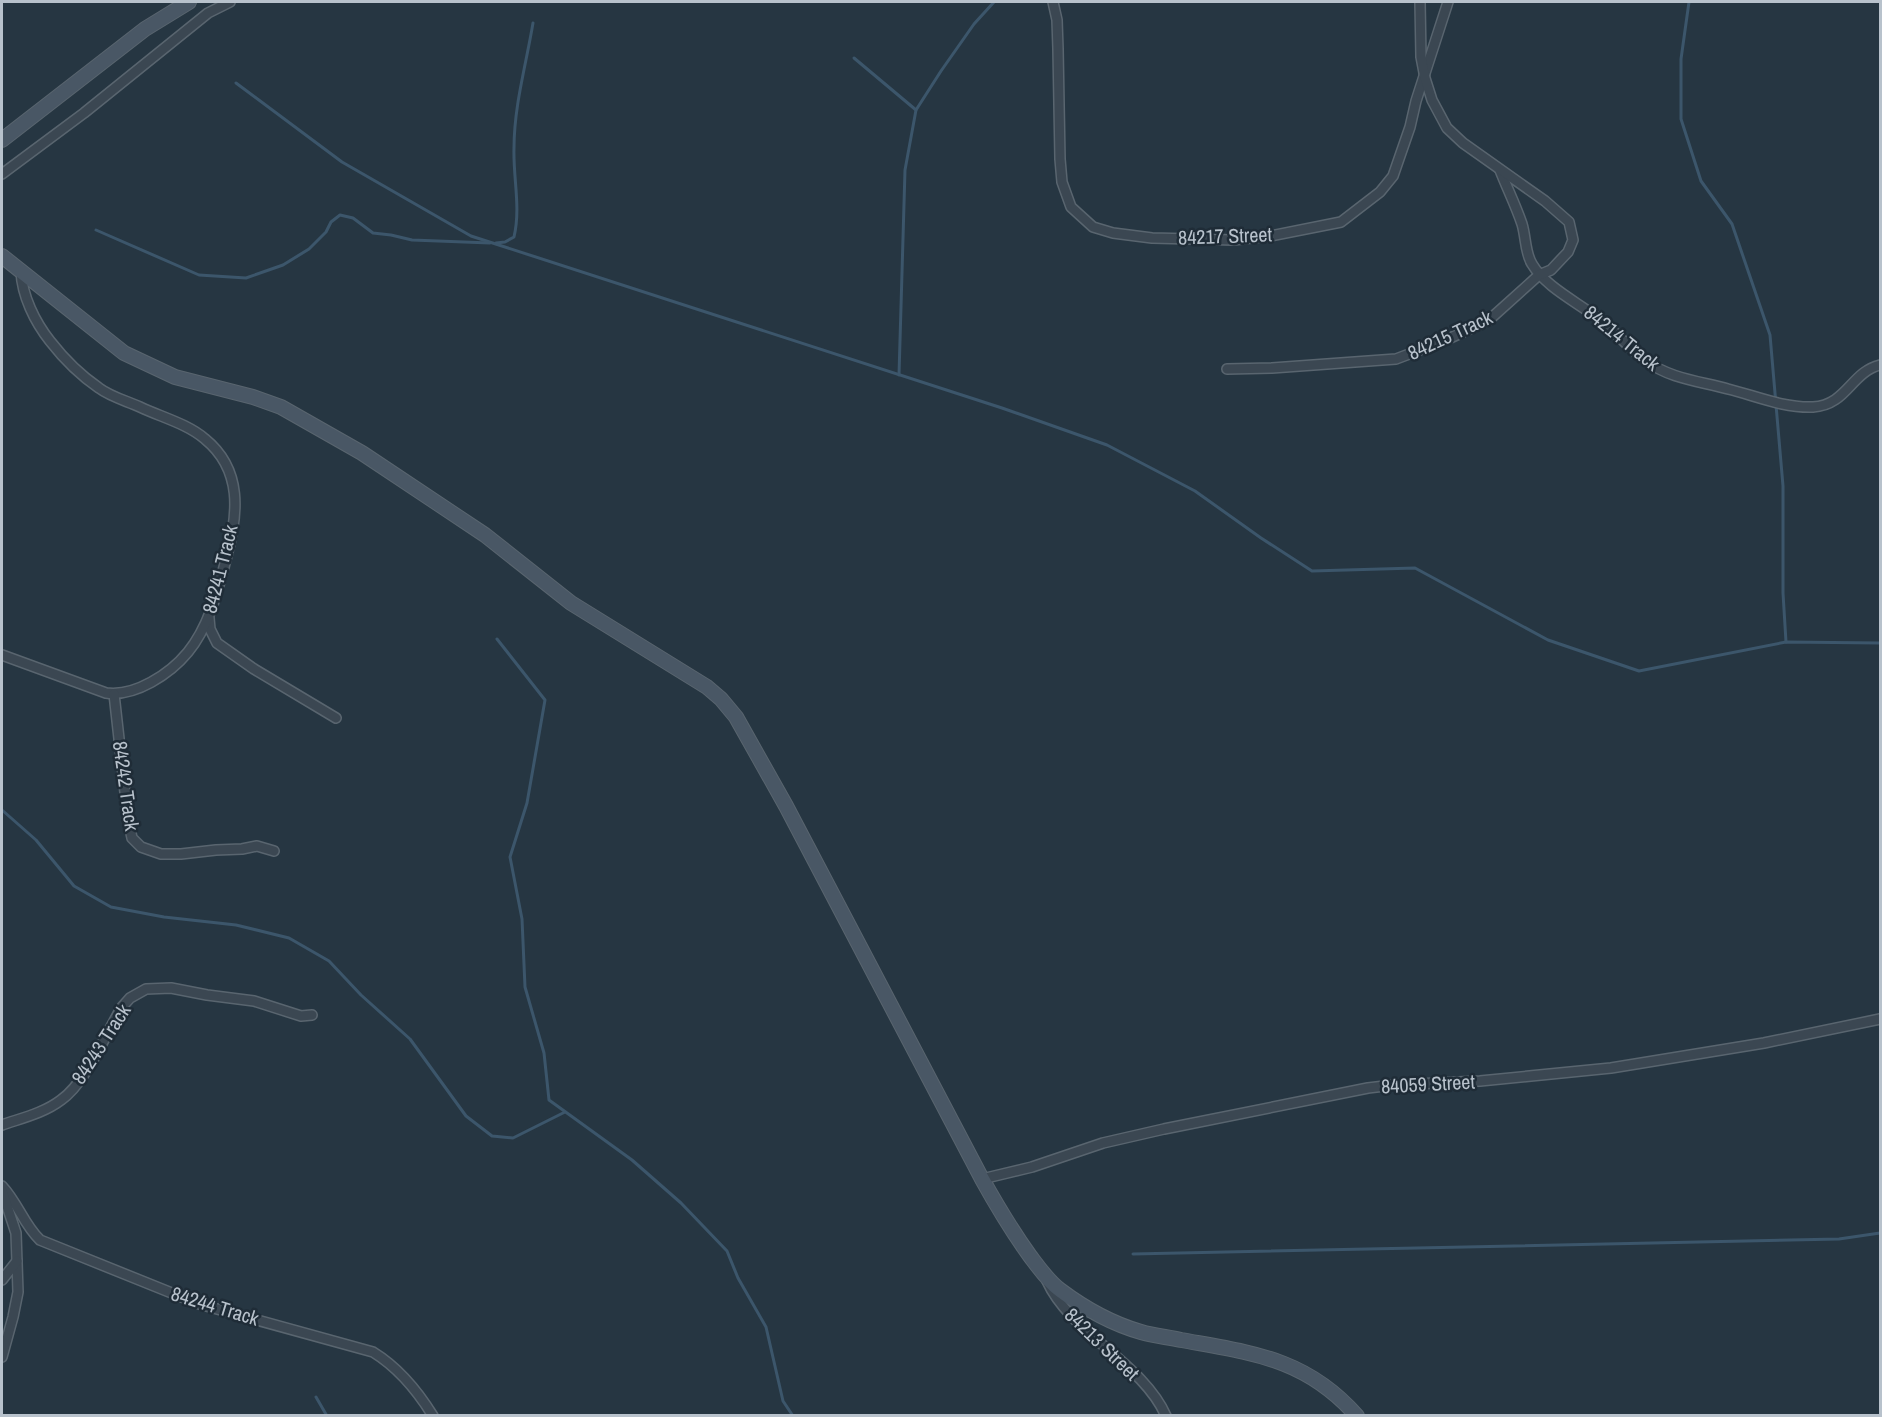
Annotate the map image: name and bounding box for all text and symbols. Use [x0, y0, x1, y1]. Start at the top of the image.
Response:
street label: 84217 Street [1178, 220, 1273, 251]
street label: 84214 Track [1579, 299, 1667, 377]
street label: 84215 Track [1403, 303, 1497, 366]
street label: 84241 Track [195, 521, 244, 616]
street label: 84242 Track [107, 739, 146, 833]
street label: 84243 Track [65, 998, 137, 1089]
street label: 84059 Street [1380, 1068, 1476, 1099]
street label: 84244 Track [168, 1279, 263, 1332]
street label: 84213 Street [1059, 1301, 1146, 1386]

